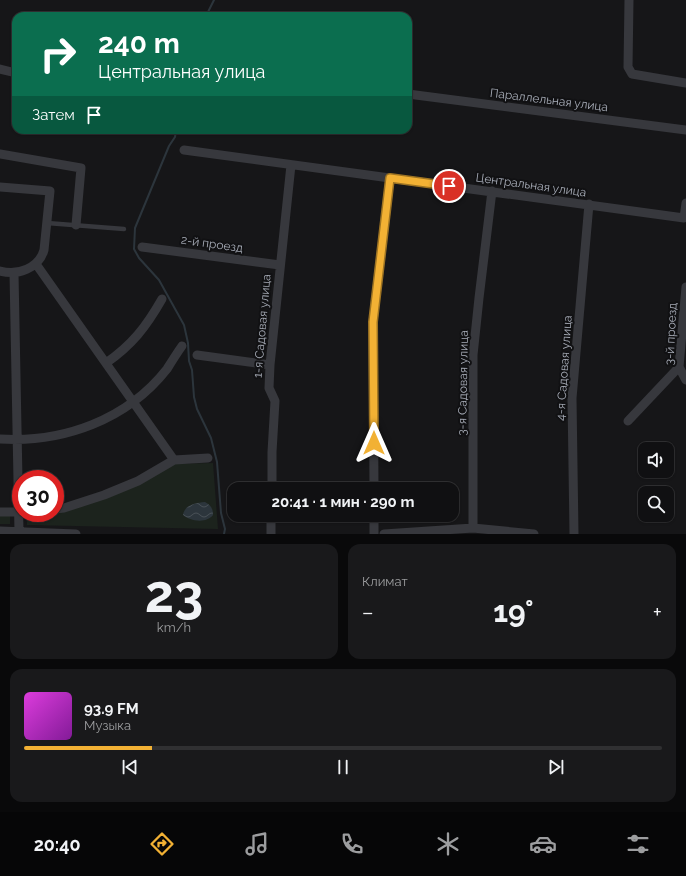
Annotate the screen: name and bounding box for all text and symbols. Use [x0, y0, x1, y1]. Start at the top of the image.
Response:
text: 240 m [98, 27, 180, 60]
icon: right [32, 28, 84, 80]
text: Центральная улица [98, 61, 265, 82]
street label: Параллельная улица [489, 86, 609, 114]
icon: arrive [83, 104, 105, 126]
text: Затем [32, 106, 75, 124]
pin [432, 169, 466, 203]
street label: Центральная улица [475, 170, 587, 200]
icon: arrive [438, 175, 460, 197]
street label: 2-й проезд [180, 233, 244, 255]
street label: 1-я Садовая улица [250, 274, 274, 378]
street label: 3-й проезд [662, 302, 680, 366]
street label: 4-я Садовая улица [553, 315, 575, 421]
street label: 3-я Садовая улица [455, 330, 471, 436]
position arrow [353, 422, 395, 464]
map controls [638, 442, 674, 522]
button: sound [638, 442, 674, 478]
speed limit sign: 30 [12, 470, 64, 522]
button: search [638, 486, 674, 522]
text: 20:41 · 1 мин · 290 m [272, 493, 414, 511]
text: 23 [145, 563, 203, 624]
text: Климат [362, 574, 408, 589]
text: 19° [493, 594, 533, 629]
text: − [362, 599, 374, 625]
text: + [653, 599, 662, 625]
text: km/h [157, 620, 191, 635]
text: 93.9 FM [84, 700, 139, 718]
text: Музыка [84, 718, 131, 733]
icon: previous [119, 756, 141, 778]
icon: pause [332, 756, 354, 778]
icon: next [545, 756, 567, 778]
icon: directions [148, 830, 176, 858]
icon: music [243, 830, 271, 858]
icon: phone [338, 830, 366, 858]
icon: climate [434, 830, 462, 858]
icon: car [529, 830, 557, 858]
icon: filters [624, 830, 652, 858]
text: 20:40 [34, 834, 81, 855]

